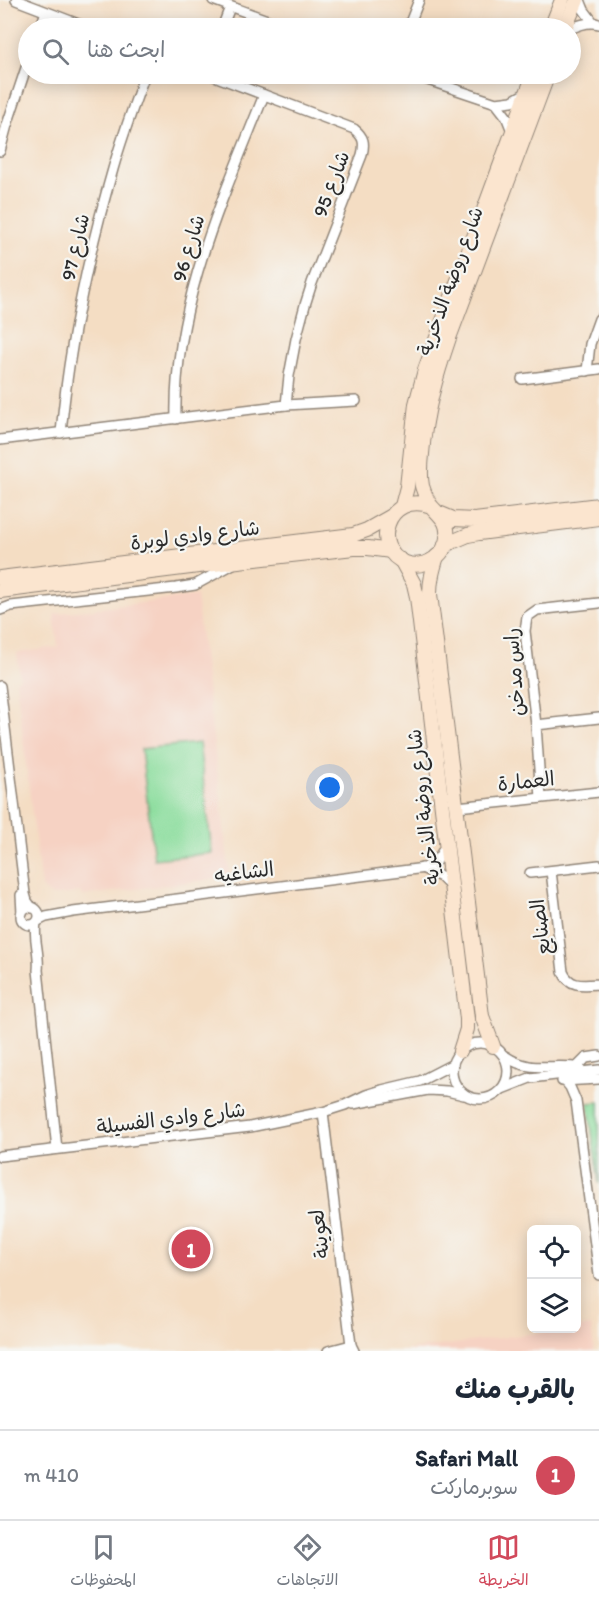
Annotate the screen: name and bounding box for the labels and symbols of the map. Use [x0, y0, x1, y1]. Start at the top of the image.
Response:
street label: شارع 95 [307, 148, 356, 221]
street label: شارع روضة الذخرية [412, 203, 490, 359]
street label: شارع 97 [56, 211, 96, 283]
street label: شارع 96 [166, 212, 211, 285]
street label: شارع وادي لوبرة [129, 515, 261, 558]
street label: راس مدخن [499, 627, 529, 717]
street label: شارع روضة الذخرية [402, 727, 446, 886]
street label: العمارة [496, 766, 556, 796]
your location [315, 773, 344, 802]
street label: الشاغيه [213, 856, 275, 888]
street label: الصنايع [525, 897, 558, 957]
street label: شارع وادي الفسيلة [95, 1097, 247, 1142]
street label: لعوينة [304, 1208, 335, 1260]
pin: 1 [172, 1226, 210, 1272]

